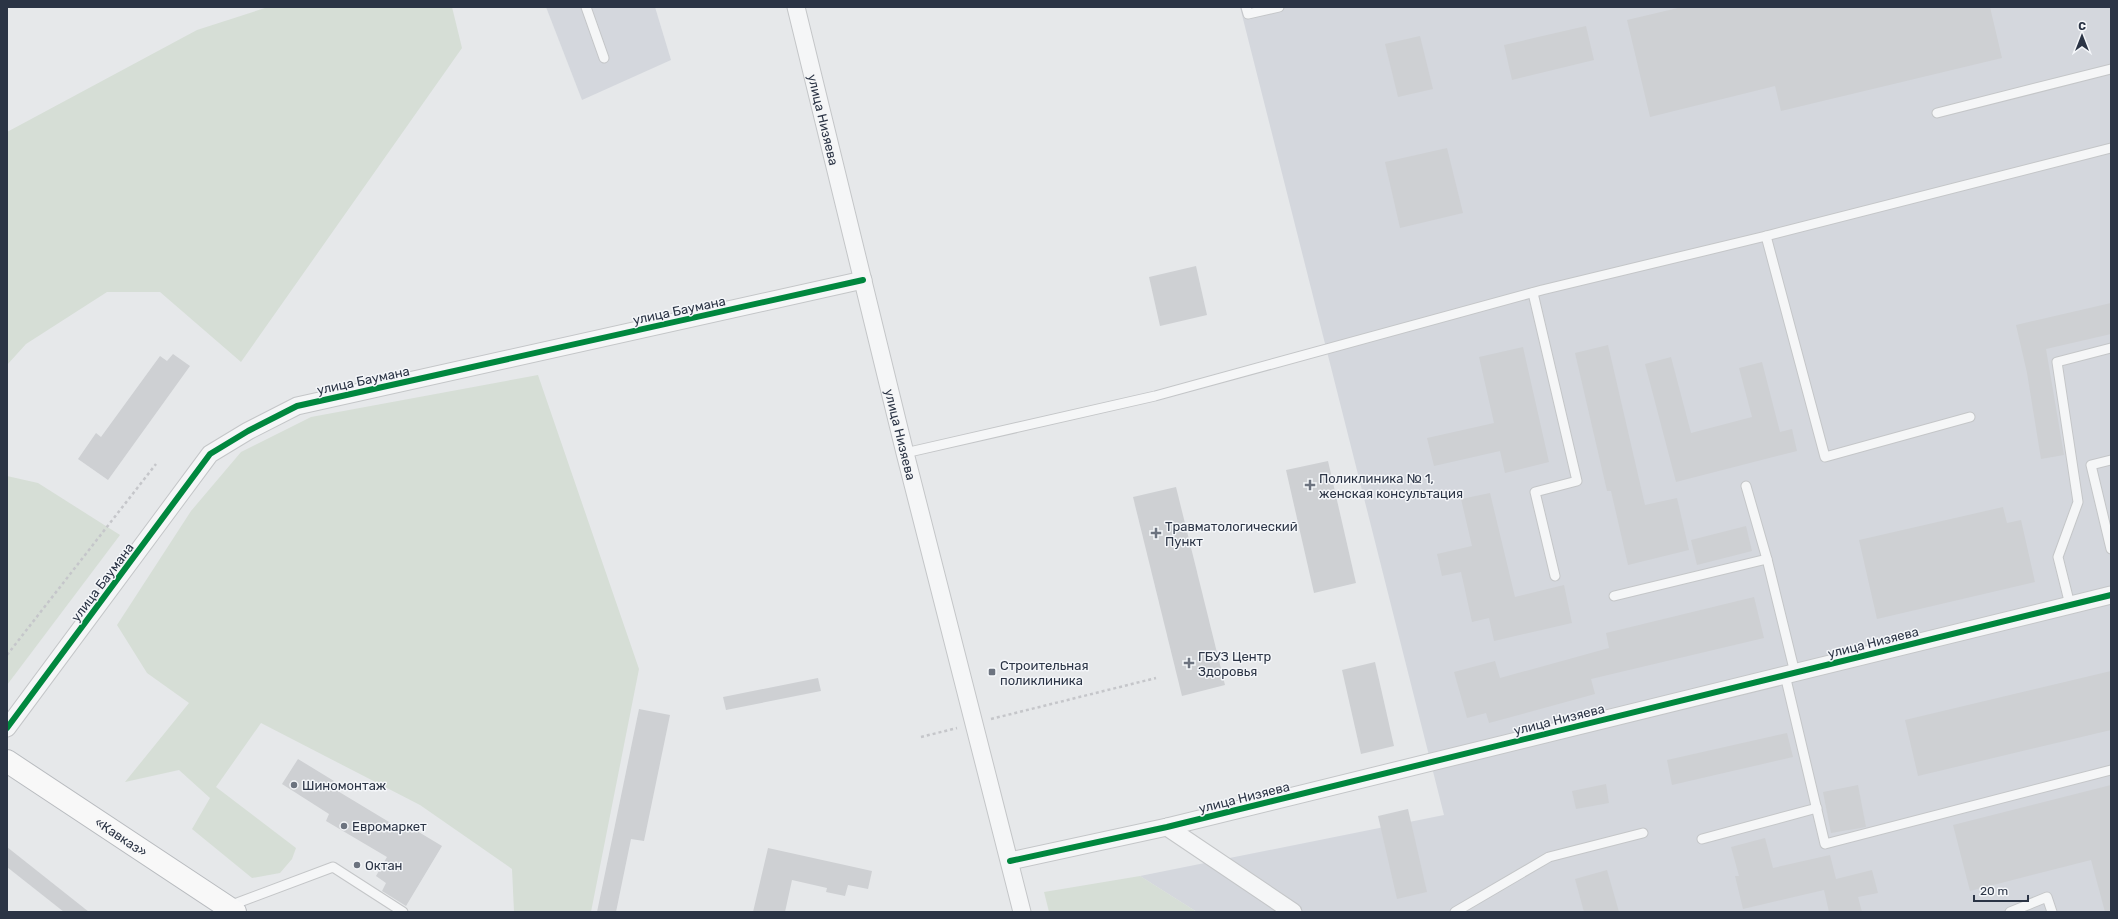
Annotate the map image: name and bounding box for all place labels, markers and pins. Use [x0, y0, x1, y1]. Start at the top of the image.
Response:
place label: Поликлиника № 1, женская консультация [1319, 471, 1463, 501]
marker: Поликлиника № 1, женская консультация [1304, 479, 1316, 491]
place label: Травматологический Пункт [1165, 519, 1298, 549]
marker: Травматологический Пункт [1150, 527, 1162, 539]
place label: ГБУЗ Центр Здоровья [1198, 649, 1271, 679]
marker: ГБУЗ Центр Здоровья [1183, 657, 1195, 669]
place label: Строительная поликлиника [1000, 658, 1089, 688]
marker: Строительная поликлиника [987, 667, 997, 677]
place label: Шиномонтаж [302, 778, 387, 793]
marker: Шиномонтаж [289, 780, 299, 790]
place label: Евромаркет [352, 819, 427, 834]
marker: Евромаркет [339, 821, 349, 831]
place label: Октан [365, 858, 403, 873]
marker: Октан [352, 860, 362, 870]

